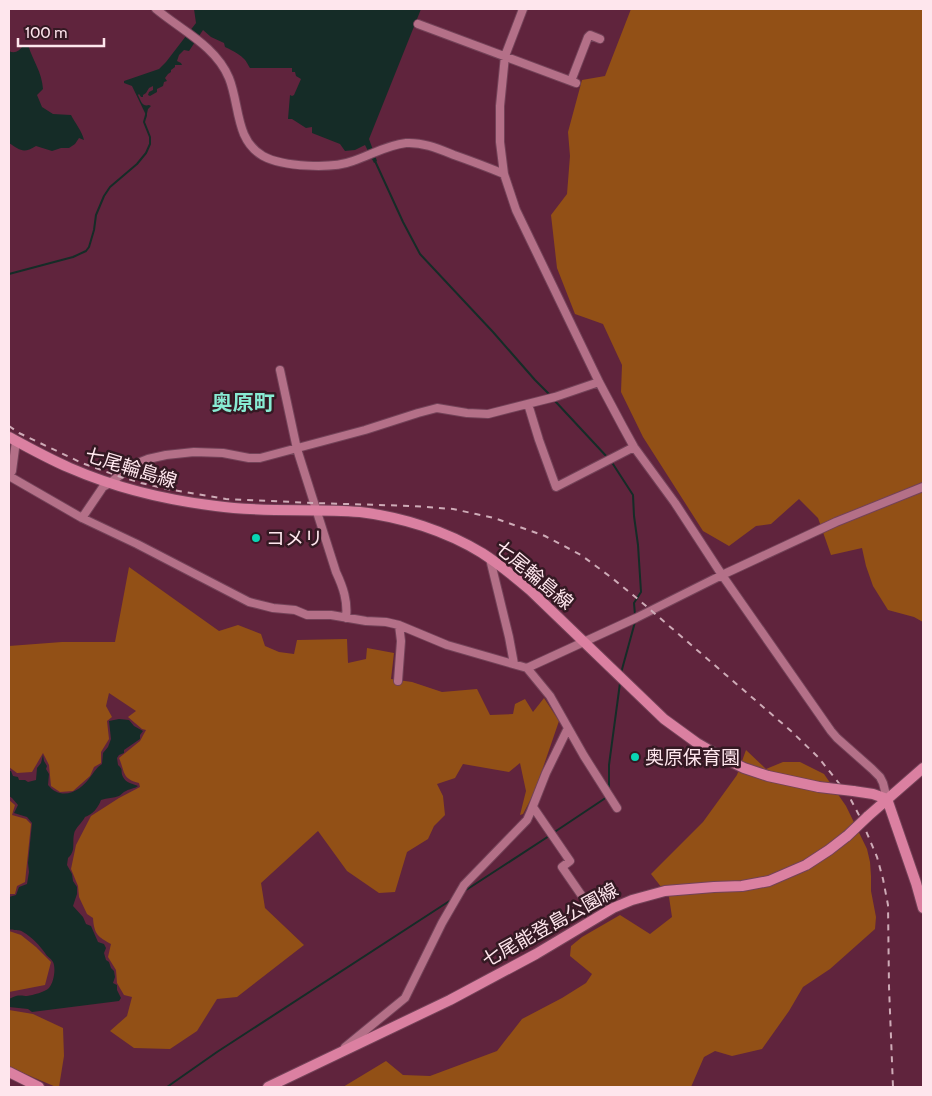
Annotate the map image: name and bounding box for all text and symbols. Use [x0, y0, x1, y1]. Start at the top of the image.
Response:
scale bar [18, 15, 104, 47]
text: 100 m [25, 24, 67, 42]
district label: 奥原町 [212, 390, 275, 415]
street label: 七尾輪島線 [82, 443, 180, 493]
place label: コメリ [266, 527, 323, 550]
marker: コメリ [250, 532, 262, 544]
street label: 七尾輪島線 [490, 536, 578, 614]
place label: 奥原保育園 [645, 746, 740, 769]
marker: 奥原保育園 [629, 751, 641, 763]
street label: 七尾能登島公園線 [478, 878, 622, 972]

